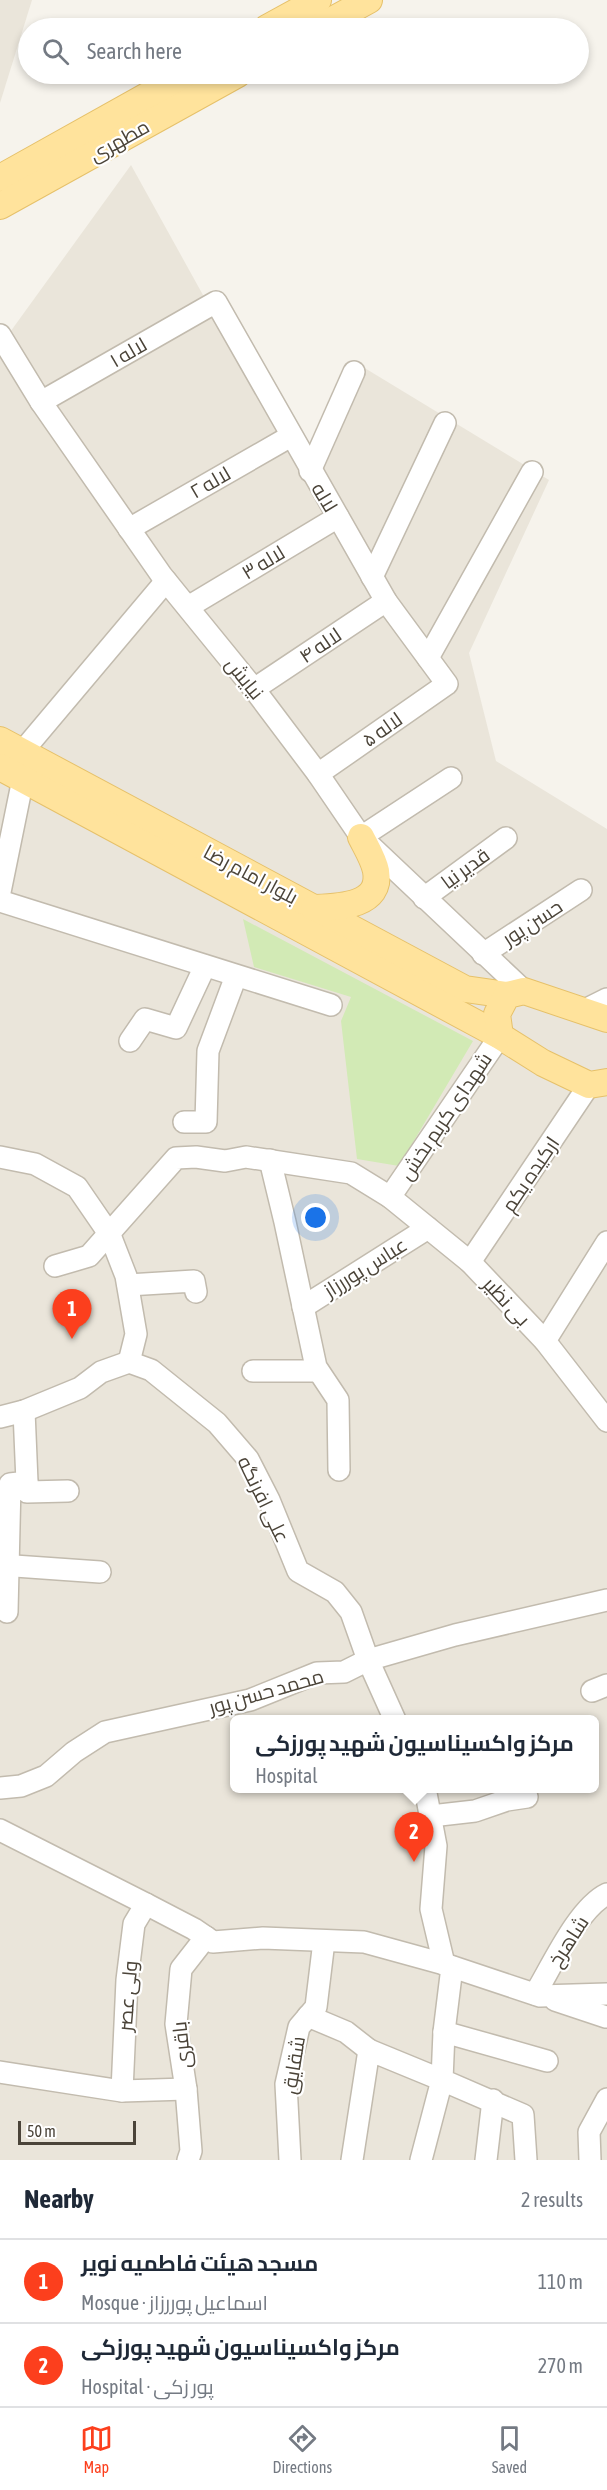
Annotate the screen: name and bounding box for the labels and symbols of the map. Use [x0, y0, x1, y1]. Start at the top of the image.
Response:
street label: مطهری [85, 114, 154, 168]
street label: لاله ۱ [105, 332, 151, 372]
street label: لاله ۲ [186, 461, 234, 503]
street label: لاله [307, 478, 343, 516]
street label: لاله ۳ [237, 540, 289, 584]
street label: لاله ۴ [295, 623, 345, 667]
street label: نیایش [220, 652, 269, 705]
street label: لاله ۵ [358, 707, 406, 751]
street label: بلوار امام رضا [199, 840, 302, 911]
street label: قدیر نیا [436, 843, 494, 894]
street label: حسن پور [497, 894, 567, 952]
street label: شهدای کریم بخش [394, 1048, 499, 1186]
street label: ارکیده یکم [496, 1132, 566, 1218]
your location [301, 1203, 330, 1232]
street label: عباس پوررزاز [318, 1232, 412, 1304]
street label: بی نظیر [477, 1271, 535, 1331]
pin: 1 [52, 1290, 92, 1339]
street label: علی افرنگه [231, 1452, 295, 1547]
street label: محمد حسن پور [205, 1664, 327, 1721]
pin: 2 [394, 1812, 434, 1862]
street label: شاهرخ [543, 1911, 595, 1972]
street label: ولی عصر [112, 1960, 144, 2034]
street label: باقری [167, 2020, 197, 2070]
street label: شقایق [277, 2034, 311, 2096]
scale bar [18, 2118, 136, 2146]

